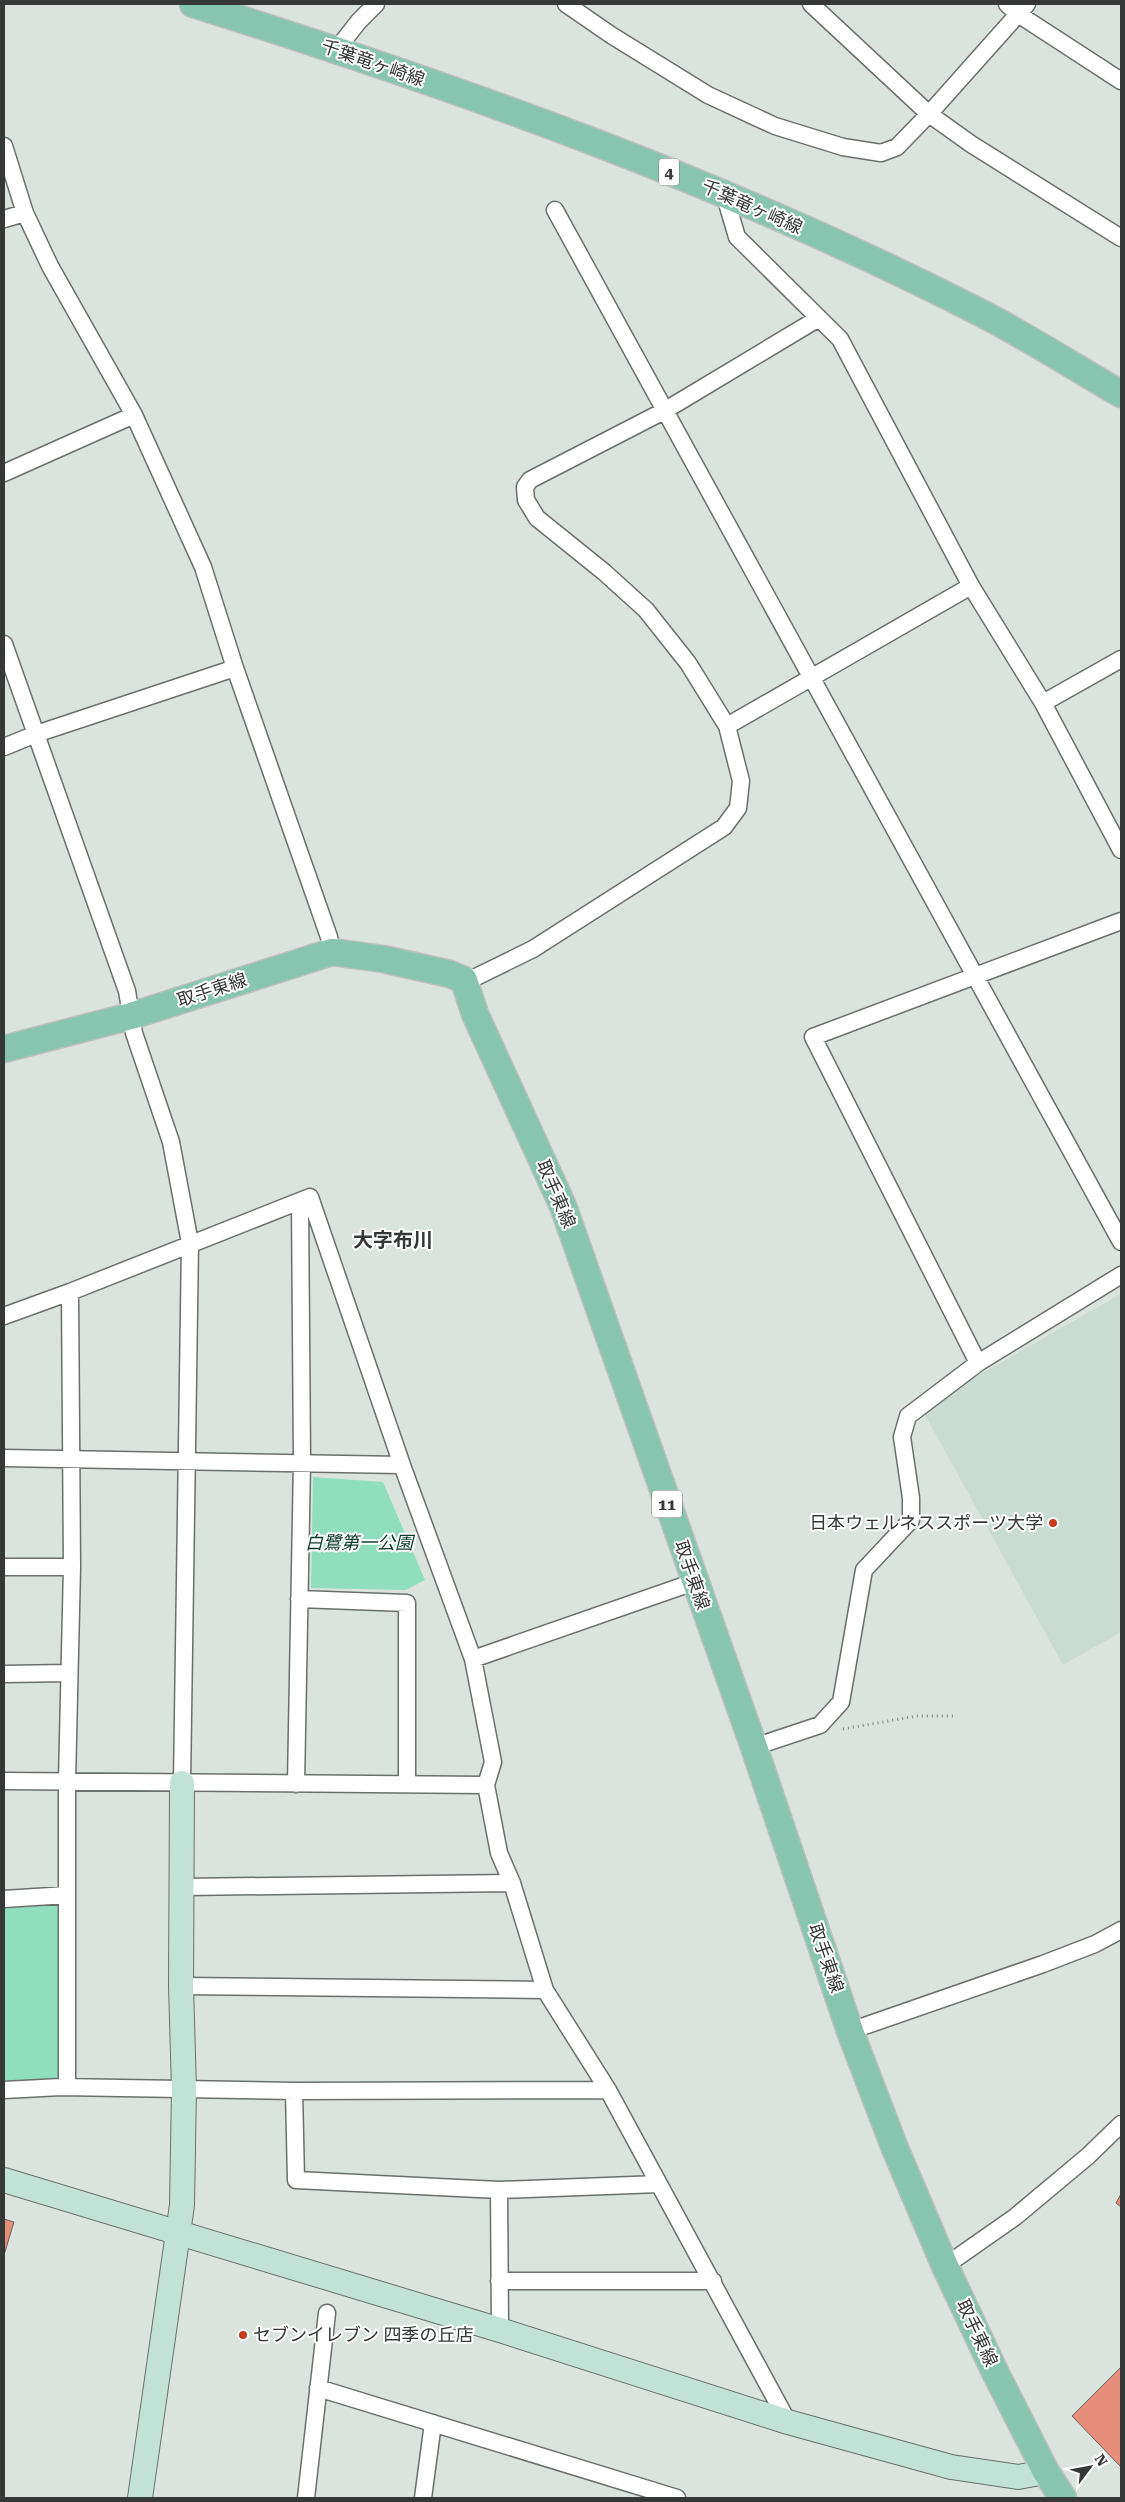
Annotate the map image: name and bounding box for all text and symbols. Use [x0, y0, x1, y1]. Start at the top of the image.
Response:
street label: 千葉竜ヶ崎線 [319, 35, 428, 90]
road number: 4 [659, 158, 679, 186]
street label: 千葉竜ヶ崎線 [699, 175, 806, 238]
street label: 取手東線 [174, 968, 249, 1011]
street label: 取手東線 [533, 1157, 580, 1231]
district label: 大字布川 [353, 1228, 433, 1252]
road number: 11 [652, 1490, 682, 1518]
place label: 日本ウェルネススポーツ大学 [809, 1512, 1043, 1533]
marker: 日本ウェルネススポーツ大学 [1047, 1517, 1059, 1529]
park label: 白鷺第一公園 [305, 1532, 416, 1553]
street label: 取手東線 [671, 1537, 714, 1612]
street label: 取手東線 [805, 1920, 848, 1995]
street label: 取手東線 [953, 2296, 1002, 2370]
place label: セブンイレブン 四季の丘店 [253, 2324, 474, 2345]
marker: セブンイレブン 四季の丘店 [237, 2329, 249, 2341]
north arrow [1065, 2442, 1115, 2492]
text: N [1091, 2451, 1111, 2469]

